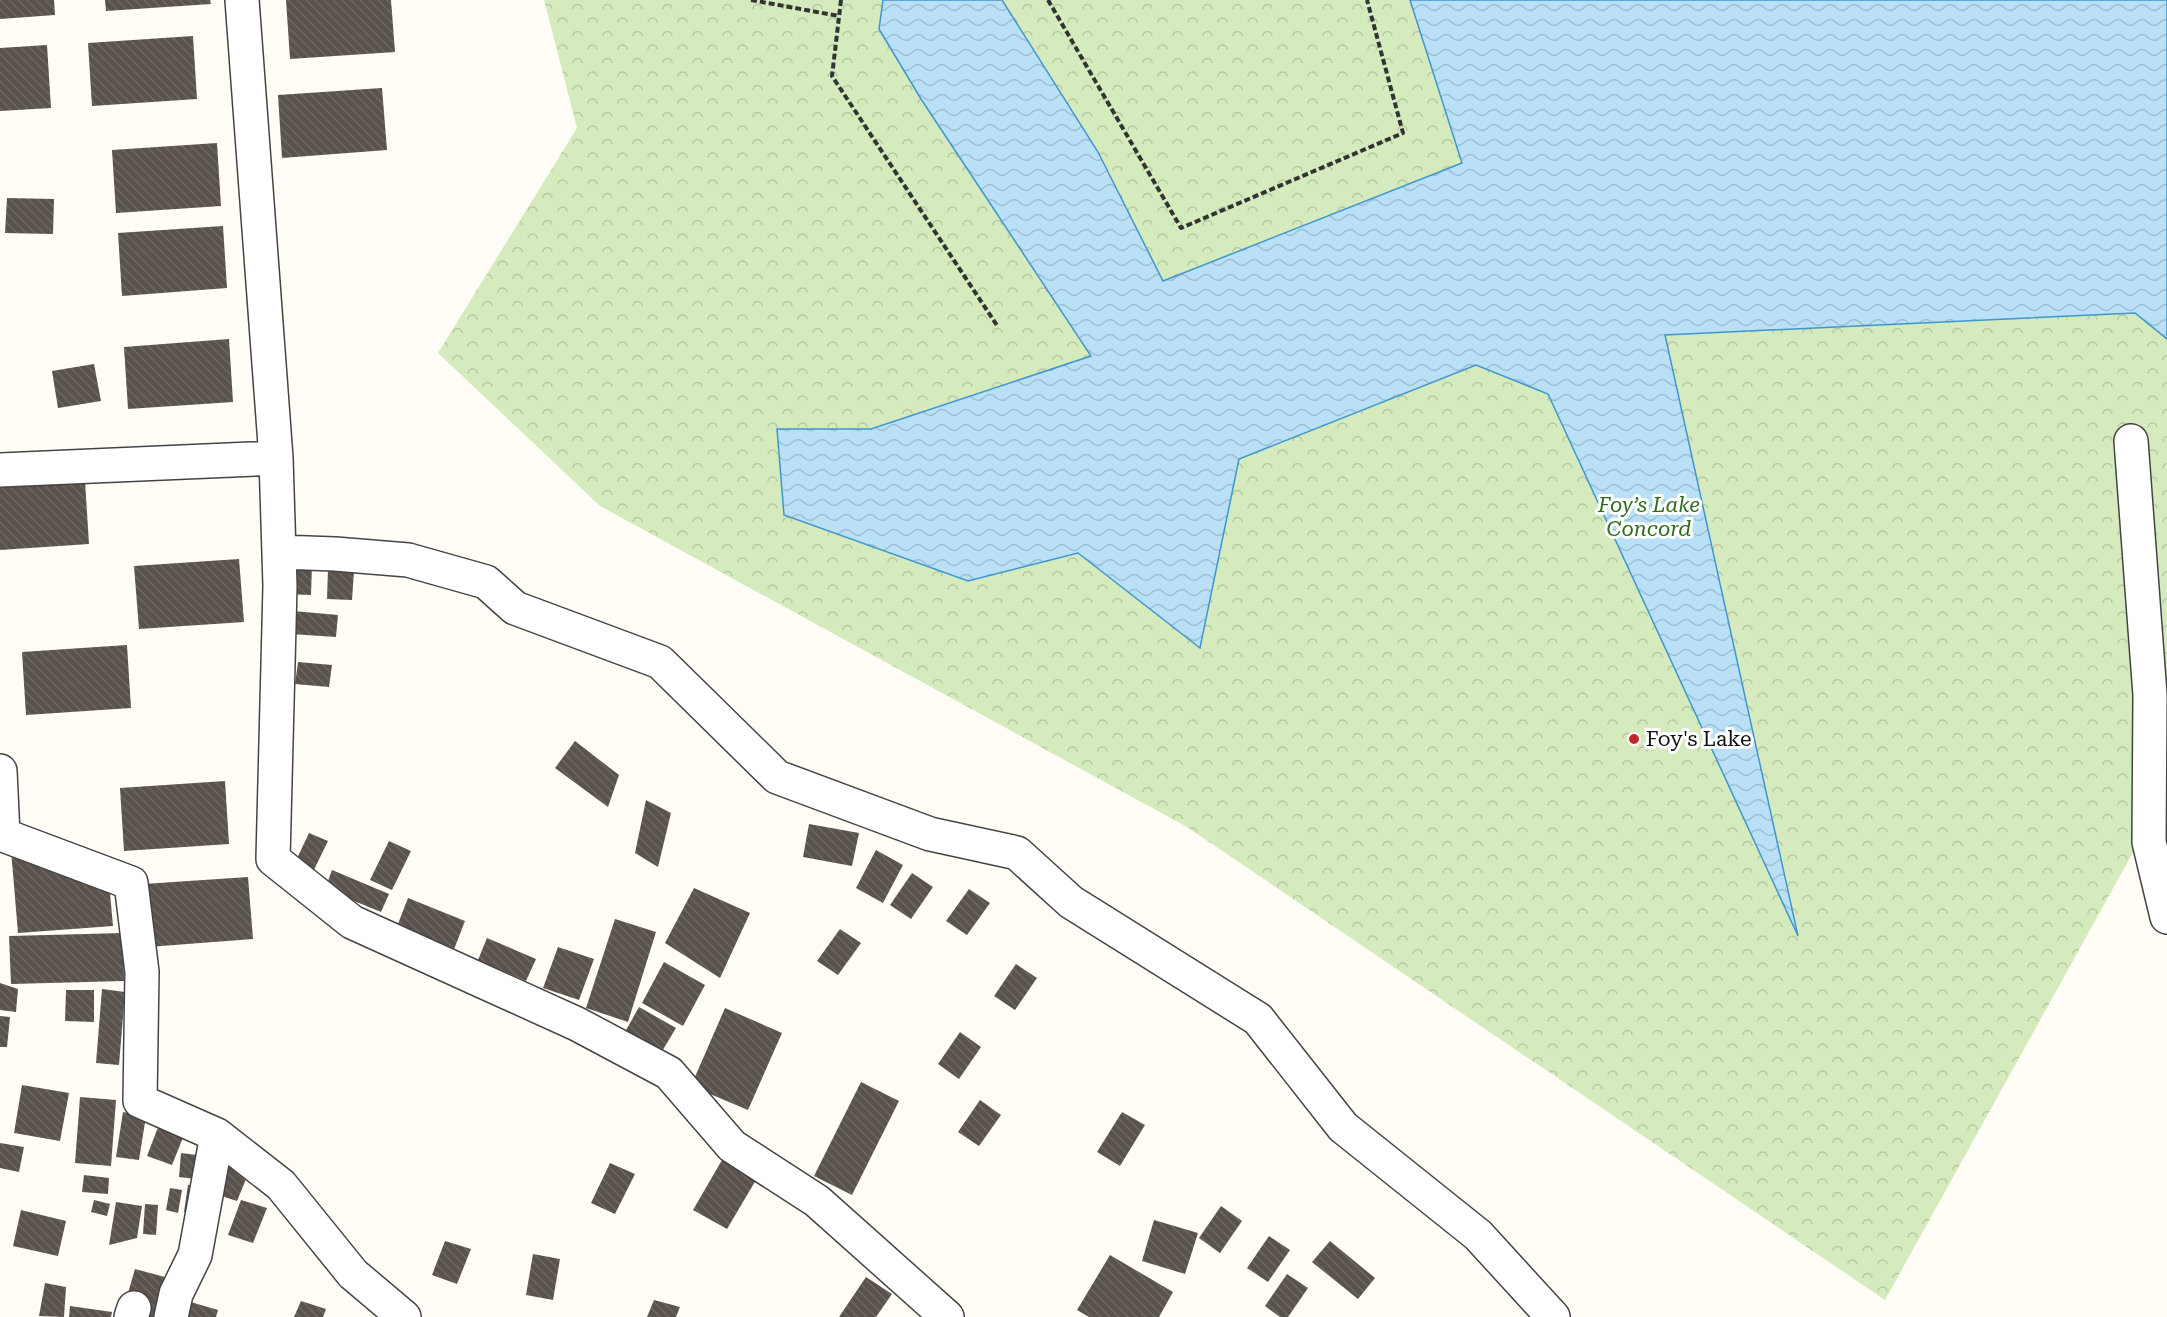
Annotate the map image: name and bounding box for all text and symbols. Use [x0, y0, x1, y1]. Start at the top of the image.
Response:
park label: Foy’s Lake Concord [1597, 493, 1700, 541]
place label: Foy's Lake [1646, 727, 1752, 751]
marker: Foy's Lake [1627, 732, 1641, 746]

